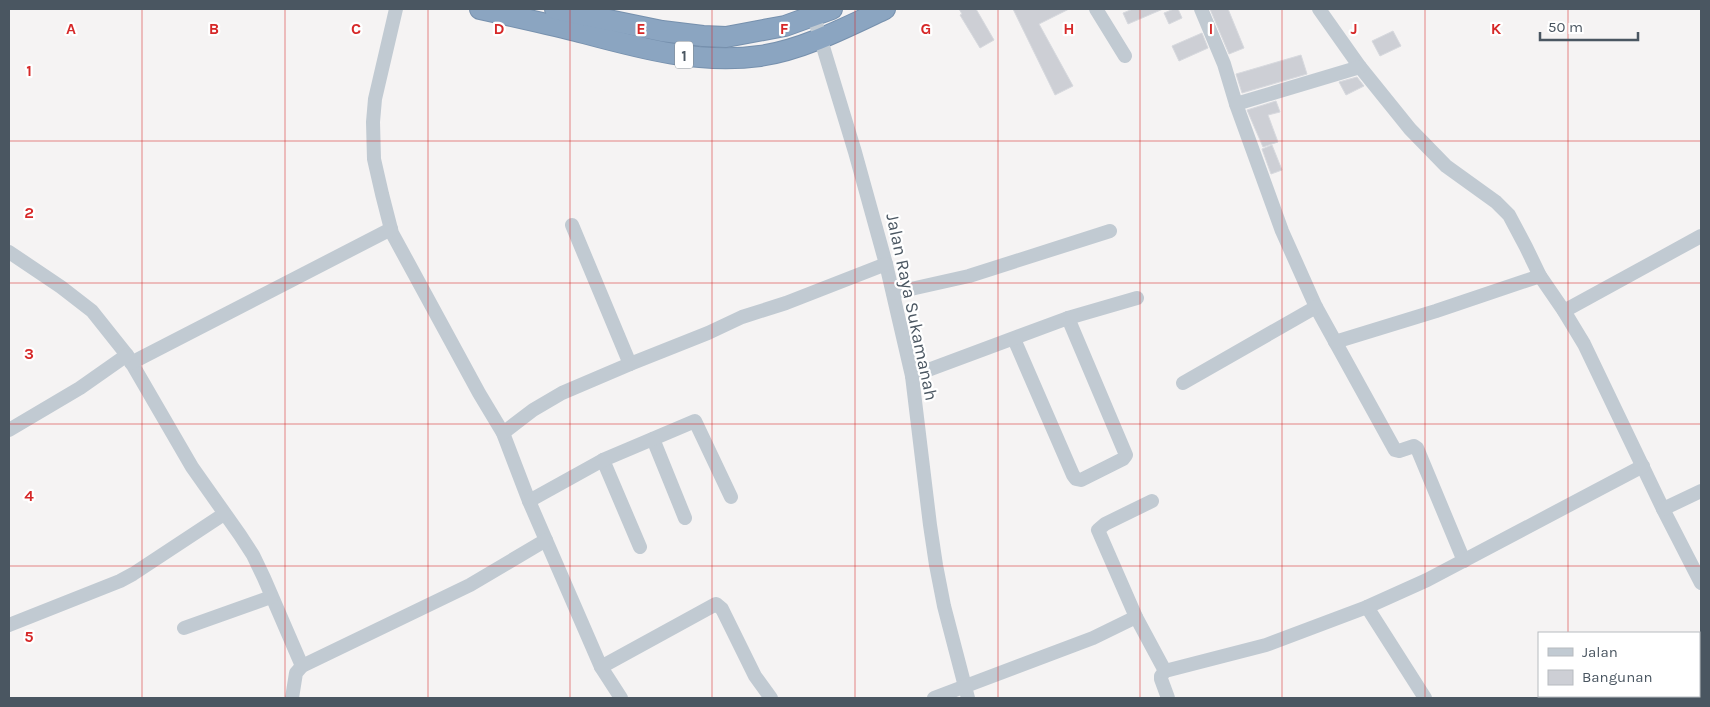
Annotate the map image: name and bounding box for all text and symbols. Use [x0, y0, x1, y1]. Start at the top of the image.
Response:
scale bar [1540, 10, 1638, 42]
text: 50 m [1548, 18, 1583, 36]
text: A [66, 19, 76, 38]
text: B [209, 19, 219, 38]
text: C [351, 19, 361, 38]
text: D [494, 19, 505, 38]
text: E [636, 19, 646, 38]
text: F [780, 19, 789, 38]
text: G [921, 19, 931, 38]
text: H [1063, 19, 1075, 38]
text: I [1209, 19, 1213, 38]
text: J [1350, 19, 1358, 38]
text: K [1491, 19, 1502, 38]
road number: 1 [675, 42, 693, 68]
text: 1 [26, 61, 32, 80]
text: 2 [24, 203, 34, 222]
street label: Jalan Raya Sukamanah [881, 211, 943, 403]
text: 3 [24, 344, 34, 363]
text: 4 [24, 486, 34, 505]
text: 5 [24, 627, 34, 646]
legend [1538, 632, 1700, 697]
text: Jalan [1582, 643, 1618, 661]
text: Bangunan [1582, 668, 1653, 686]

